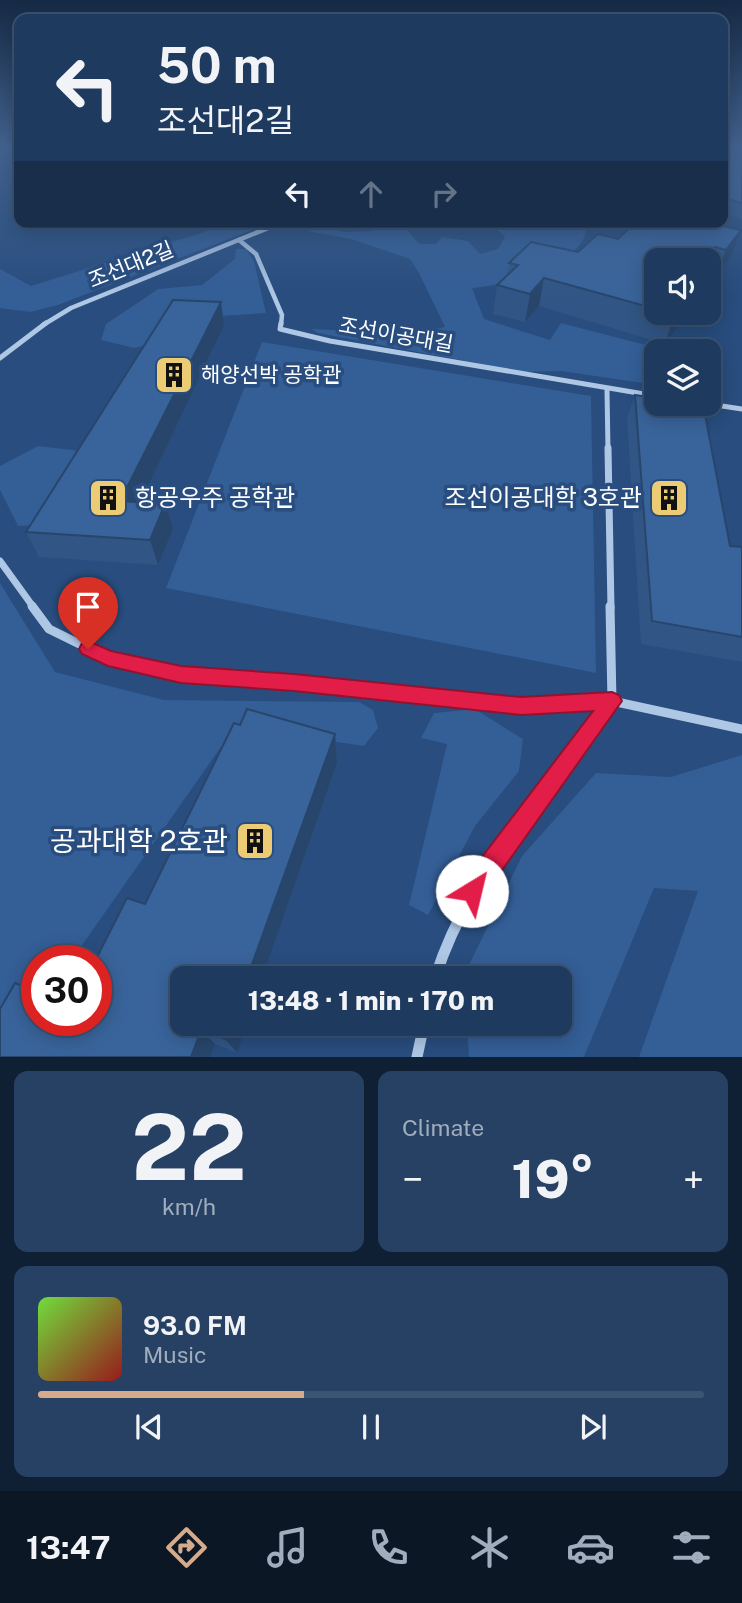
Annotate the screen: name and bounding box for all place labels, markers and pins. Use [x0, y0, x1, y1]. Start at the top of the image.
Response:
building icon: 해양선박 공학관 [153, 354, 195, 396]
place label: 해양선박 공학관 [201, 362, 341, 387]
building icon: 항공우주 공학관 [87, 477, 129, 519]
building icon: 조선이공대학 3호관 [648, 477, 690, 519]
place label: 항공우주 공학관 [135, 483, 295, 511]
place label: 조선이공대학 3호관 [444, 483, 642, 511]
pin [58, 577, 118, 649]
building icon: 공과대학 2호관 [234, 820, 276, 862]
place label: 공과대학 2호관 [50, 824, 228, 857]

